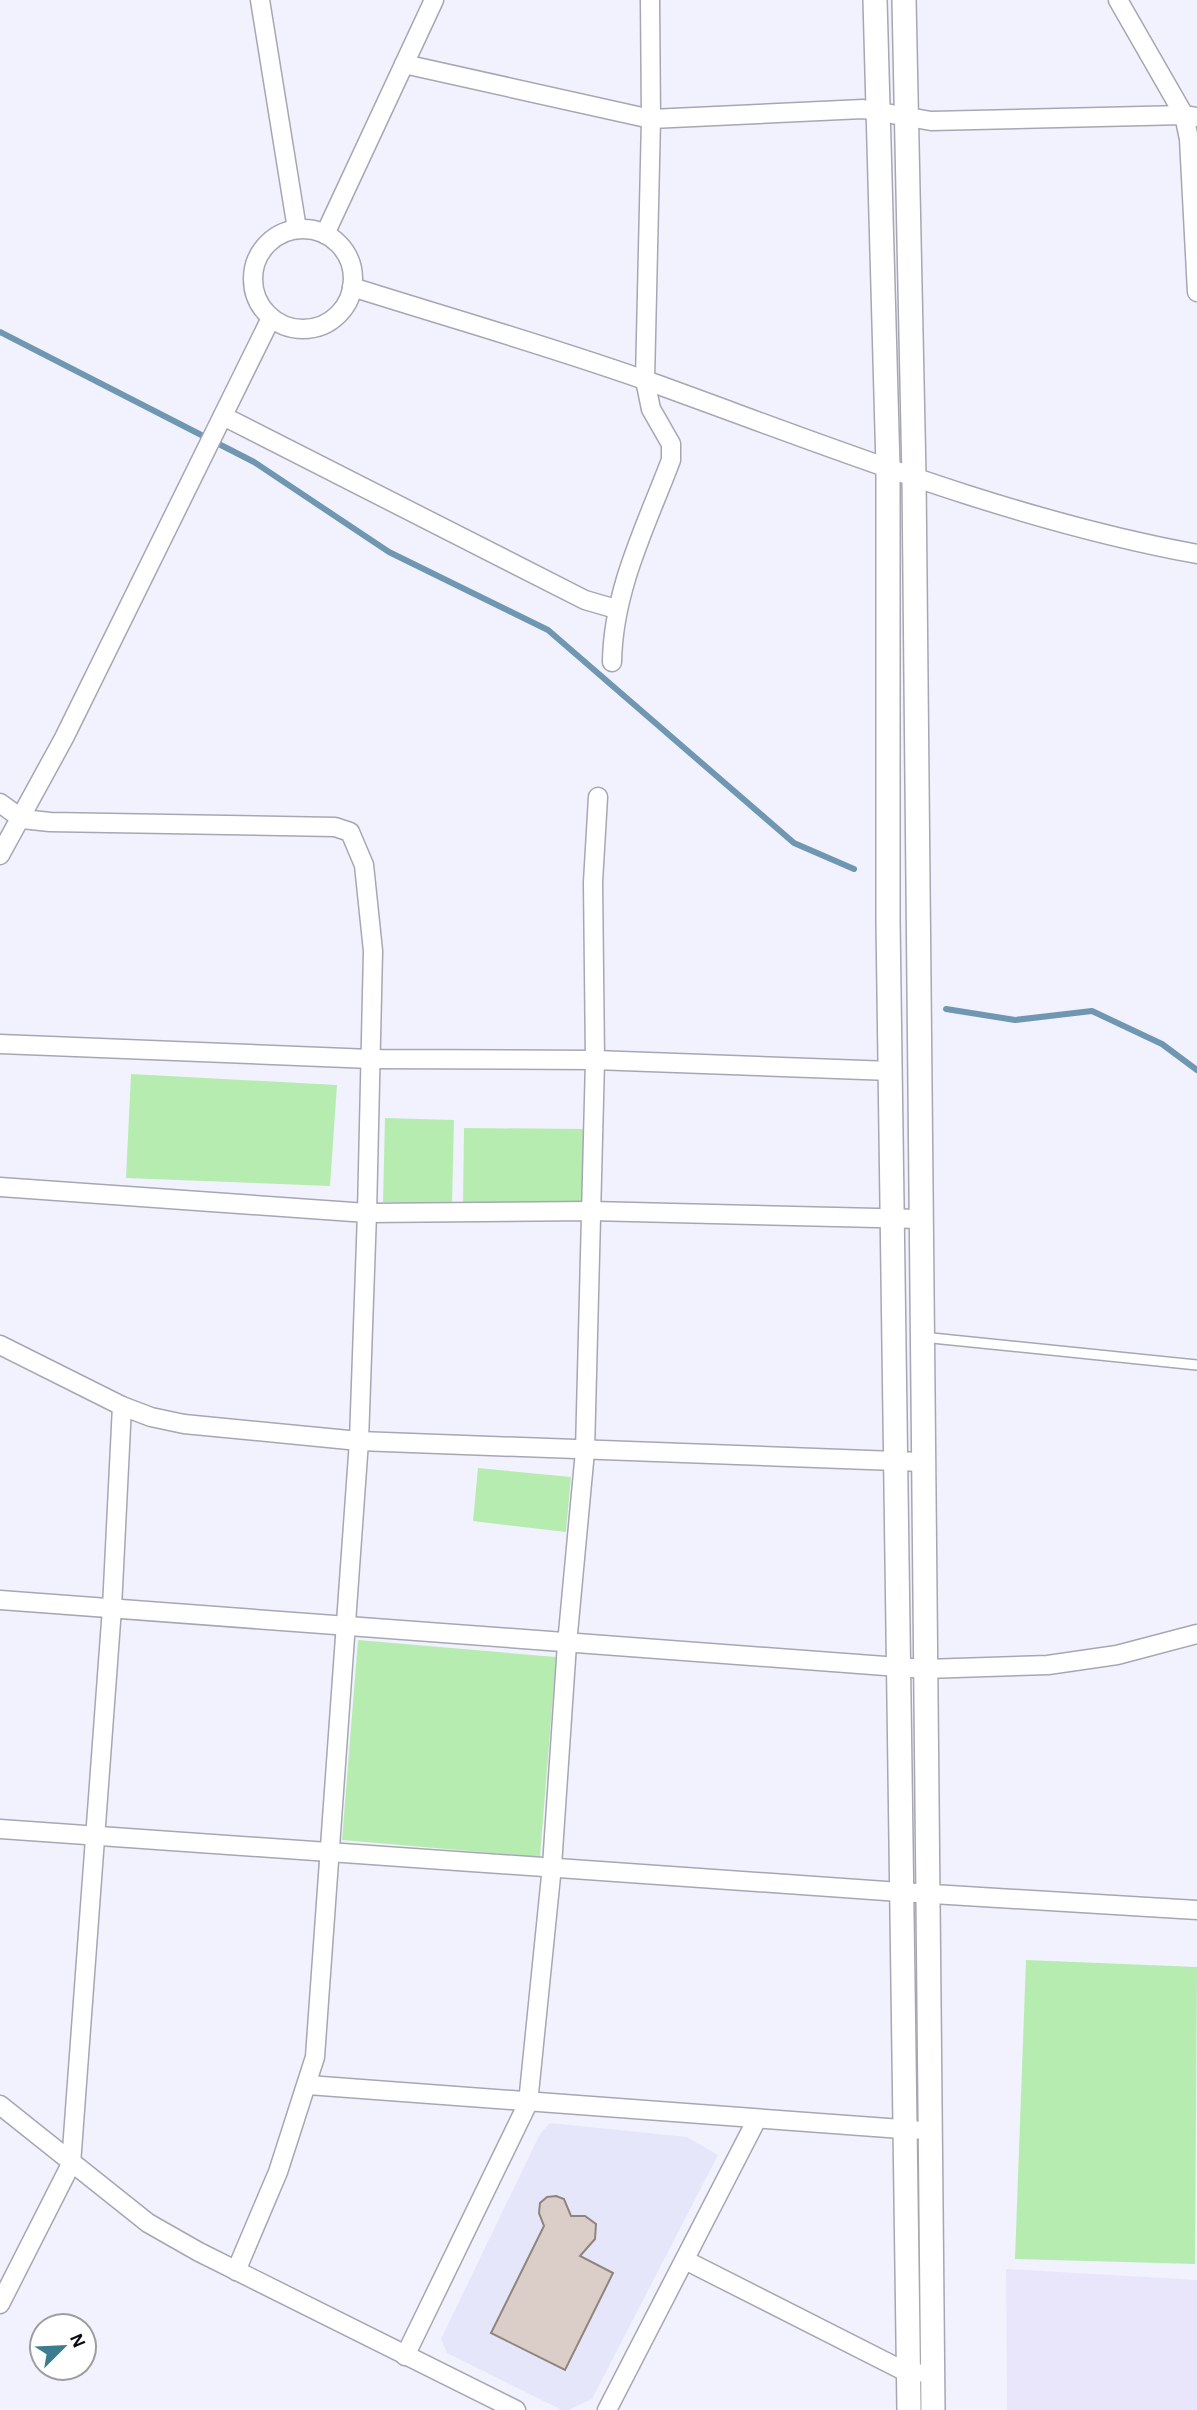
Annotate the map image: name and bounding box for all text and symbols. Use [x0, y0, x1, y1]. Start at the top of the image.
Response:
north arrow [28, 2312, 98, 2382]
text: N [66, 2331, 89, 2351]

